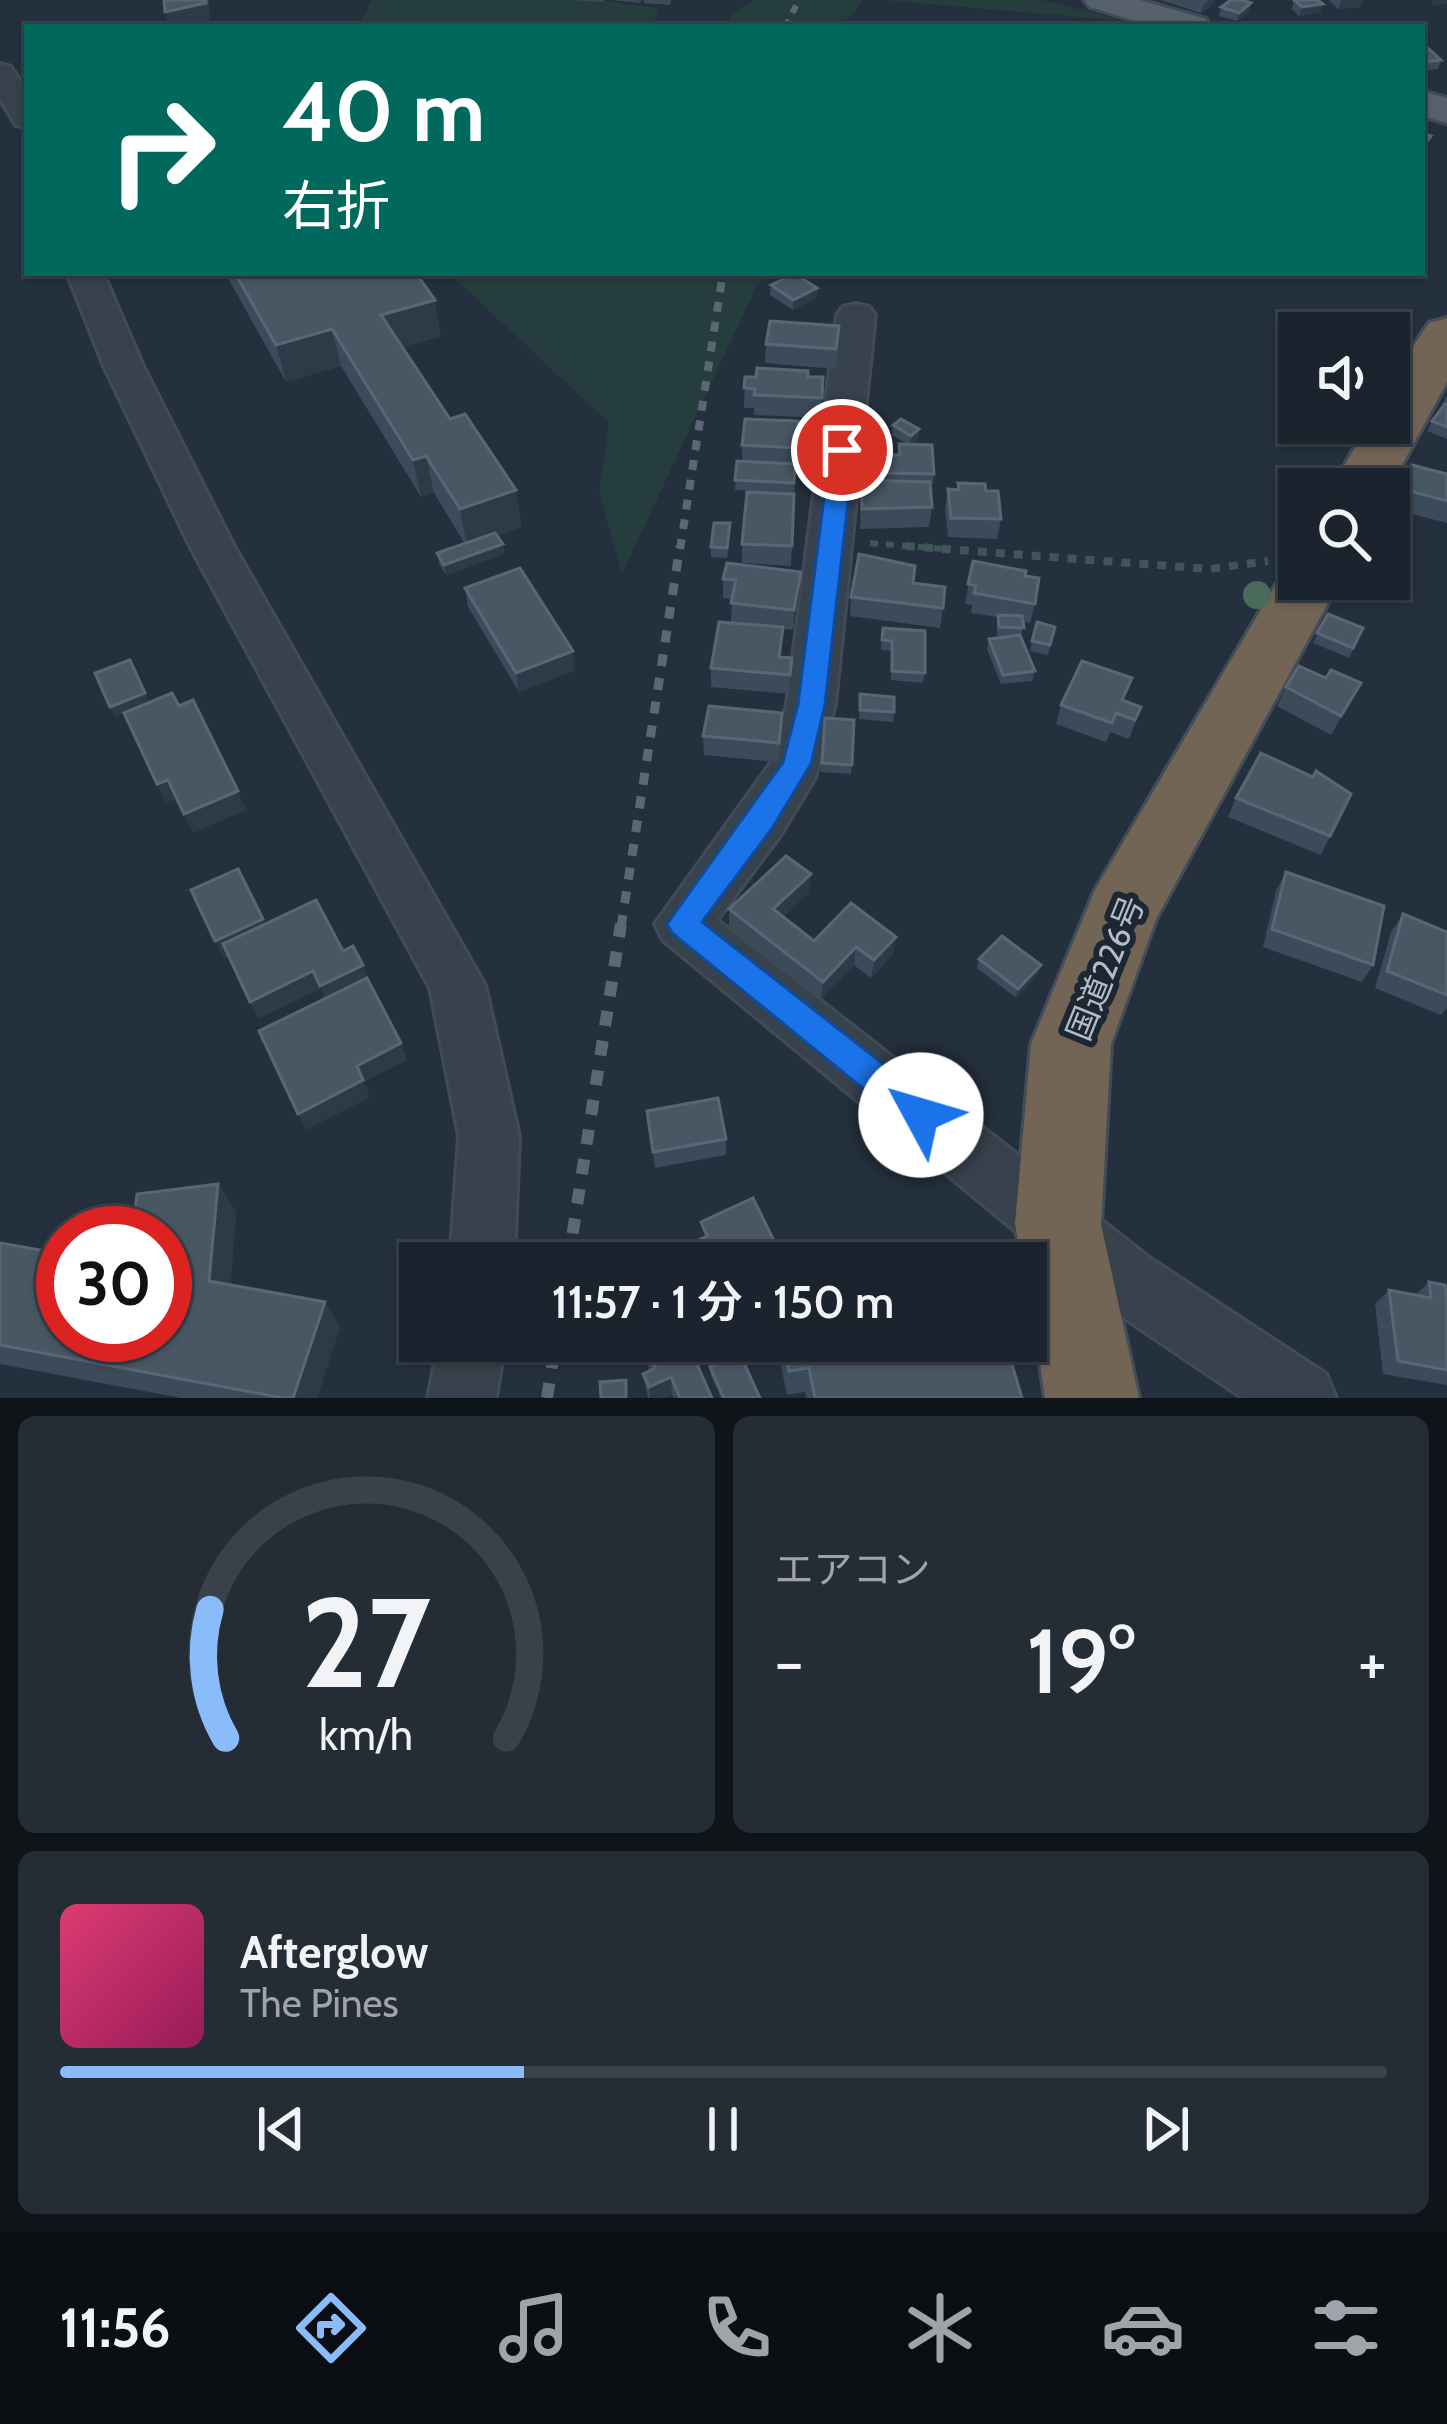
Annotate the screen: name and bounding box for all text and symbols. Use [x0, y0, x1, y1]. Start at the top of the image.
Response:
text: 40 m [282, 60, 485, 162]
icon: right [84, 72, 240, 228]
text: 右折 [282, 173, 390, 239]
map controls [1278, 312, 1410, 600]
button: sound [1278, 312, 1410, 444]
pin [791, 399, 893, 501]
icon: arrive [809, 417, 875, 483]
button: search [1278, 468, 1410, 600]
street label: 国道226号 [1058, 890, 1152, 1046]
position arrow [858, 1052, 984, 1178]
speed limit sign: 30 [36, 1206, 192, 1362]
text: 11:57 · 1 分 · 150 m [552, 1275, 894, 1329]
text: エアコン [775, 1545, 931, 1593]
text: 27 [301, 1567, 431, 1718]
text: 19° [1026, 1606, 1135, 1716]
text: − [775, 1621, 804, 1702]
text: + [1358, 1621, 1387, 1702]
text: km/h [319, 1708, 413, 1760]
text: Afterglow [240, 1925, 428, 1979]
text: The Pines [240, 1979, 399, 2027]
icon: previous [248, 2096, 314, 2162]
icon: pause [690, 2096, 756, 2162]
icon: next [1133, 2096, 1199, 2162]
icon: directions [289, 2286, 373, 2370]
icon: music [492, 2286, 576, 2370]
icon: phone [695, 2286, 779, 2370]
icon: climate [898, 2286, 982, 2370]
icon: car [1101, 2286, 1185, 2370]
icon: filters [1304, 2286, 1388, 2370]
text: 11:56 [59, 2295, 171, 2361]

